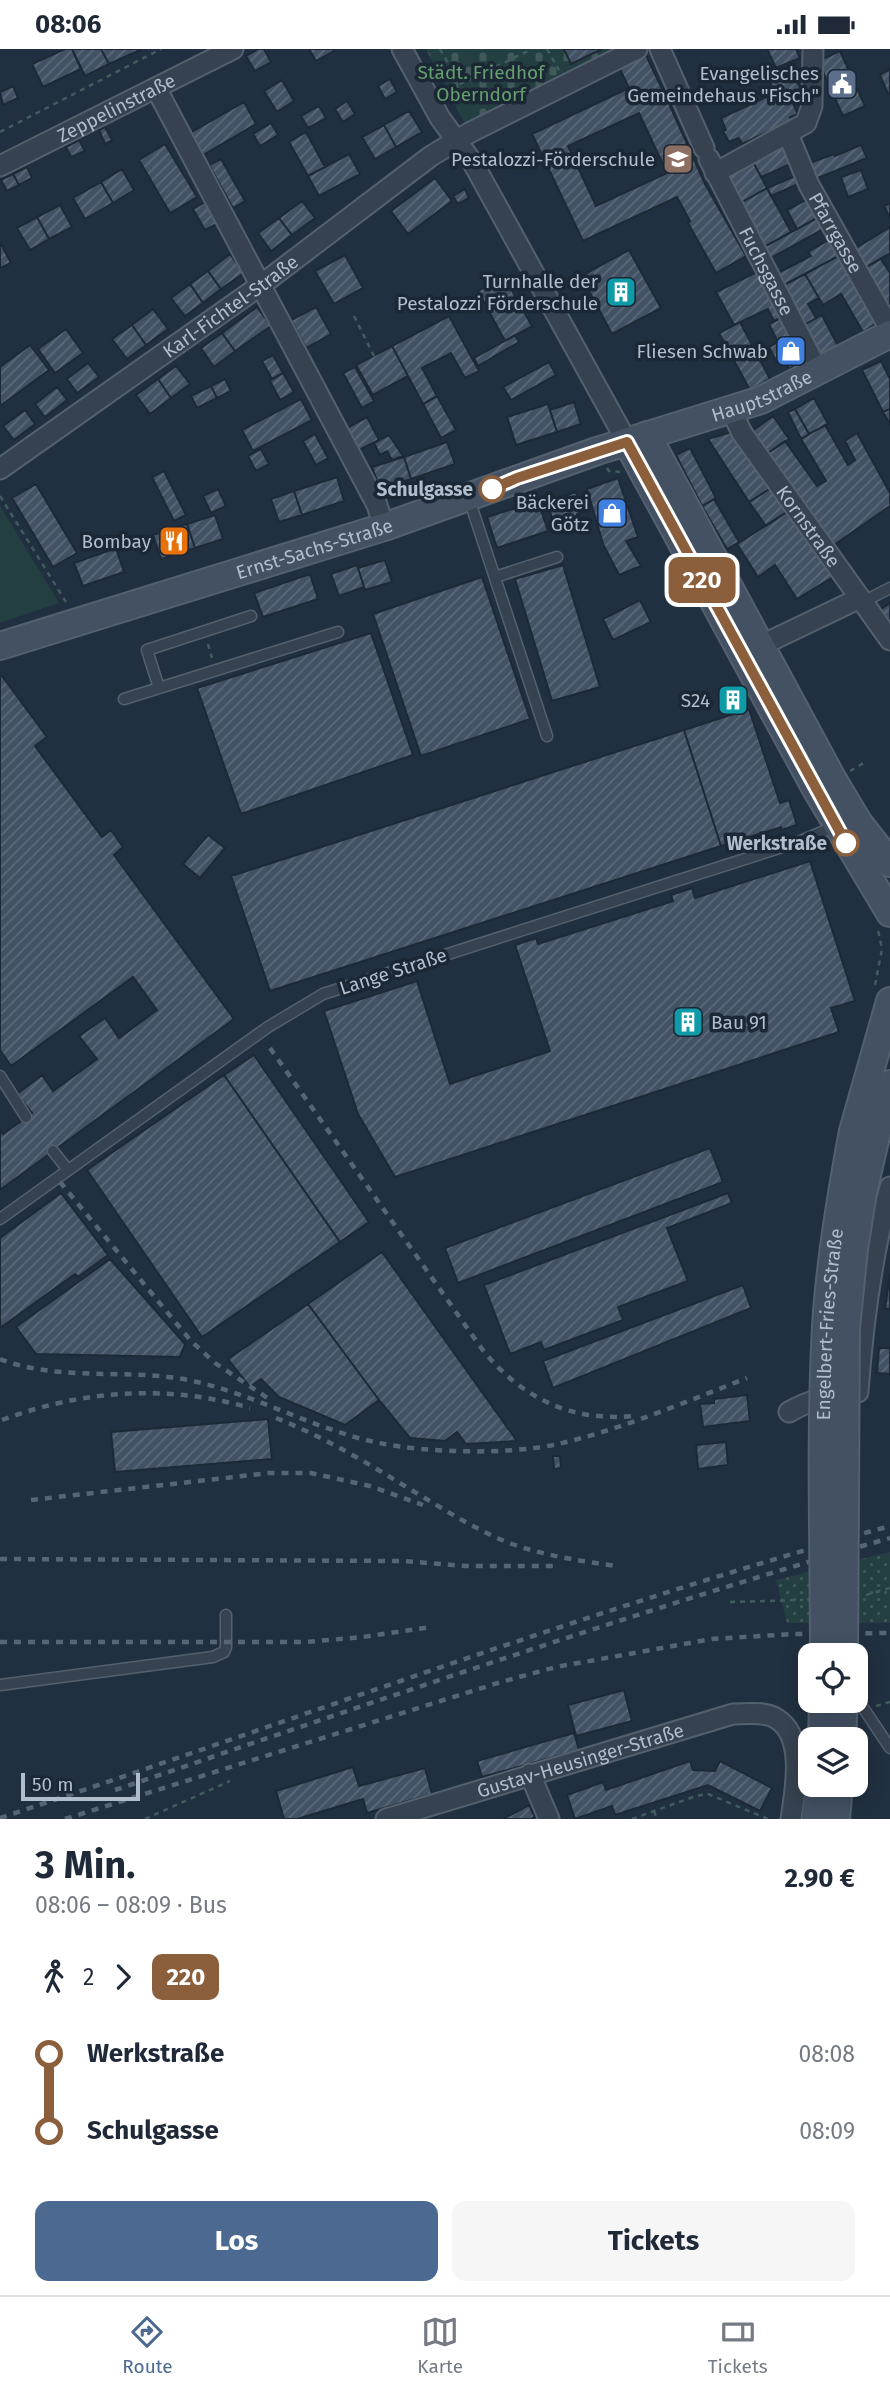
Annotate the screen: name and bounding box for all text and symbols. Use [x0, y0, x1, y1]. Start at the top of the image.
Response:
text: 08:06 [35, 9, 101, 40]
park label: Städt. Friedhof Oberndorf [418, 61, 546, 106]
place label: Evangelisches Gemeindehaus "Fisch" [627, 62, 819, 107]
public building icon: Evangelisches Gemeindehaus "Fisch" [825, 67, 859, 101]
street label: Zeppelinstraße [53, 69, 179, 147]
school or university icon: Pestalozzi-Förderschule [661, 142, 695, 176]
place label: Pestalozzi-Förderschule [451, 148, 655, 171]
street label: Pfarrgasse [804, 189, 867, 278]
street label: Fuchsgasse [734, 223, 798, 319]
street label: Karl-Fichtel-Straße [158, 250, 303, 363]
place label: Turnhalle der Pestalozzi Förderschule [397, 270, 599, 315]
building icon: Turnhalle der Pestalozzi Förderschule [604, 275, 638, 309]
shop icon: Fliesen Schwab [774, 334, 808, 368]
place label: Fliesen Schwab [637, 340, 768, 363]
street label: Hauptstraße [709, 365, 816, 427]
marker: Schulgasse [479, 476, 505, 502]
place label: Schulgasse [377, 478, 473, 501]
street label: Kornstraße [771, 481, 845, 572]
place label: Bäckerei Götz [516, 491, 589, 536]
shop icon: Bäckerei Götz [595, 496, 629, 530]
street label: Ernst-Sachs-Straße [233, 514, 396, 584]
restaurant icon: Bombay [157, 524, 191, 558]
place label: Bombay [82, 530, 152, 553]
line badge: 220 [662, 557, 742, 603]
text: 220 [683, 566, 721, 594]
building icon: S24 [716, 683, 750, 717]
place label: S24 [681, 689, 710, 712]
marker: Werkstraße [833, 830, 859, 856]
place label: Werkstraße [727, 832, 827, 855]
street label: Lange Straße [337, 943, 450, 1000]
building icon: Bau 91 [671, 1005, 705, 1039]
place label: Bau 91 [711, 1011, 767, 1034]
street label: Engelbert-Fries-Straße [812, 1227, 848, 1420]
map controls [798, 1643, 868, 1797]
button: locate [798, 1643, 868, 1713]
street label: Gustav-Heusinger-Straße [474, 1719, 687, 1803]
button: layers [798, 1727, 868, 1797]
scale bar [21, 1770, 140, 1802]
text: 50 m [32, 1773, 73, 1796]
text: 3 Min. [35, 1842, 135, 1888]
text: 2.90 € [785, 1863, 855, 1894]
text: 08:06 – 08:09 · Bus [35, 1891, 227, 1919]
icon: walk [35, 1958, 73, 1996]
icon: forward [104, 1958, 142, 1996]
text: 2 [83, 1963, 94, 1991]
text: 220 [166, 1963, 205, 1991]
text: Werkstraße [87, 2038, 224, 2069]
text: 08:08 [798, 2040, 855, 2068]
text: Schulgasse [87, 2115, 219, 2146]
text: 08:09 [799, 2117, 855, 2145]
button: Los [35, 2201, 438, 2281]
button: Tickets [452, 2201, 855, 2281]
tab: Route [122, 2313, 173, 2378]
tab: Karte [417, 2313, 463, 2378]
tab: Tickets [708, 2313, 768, 2378]

